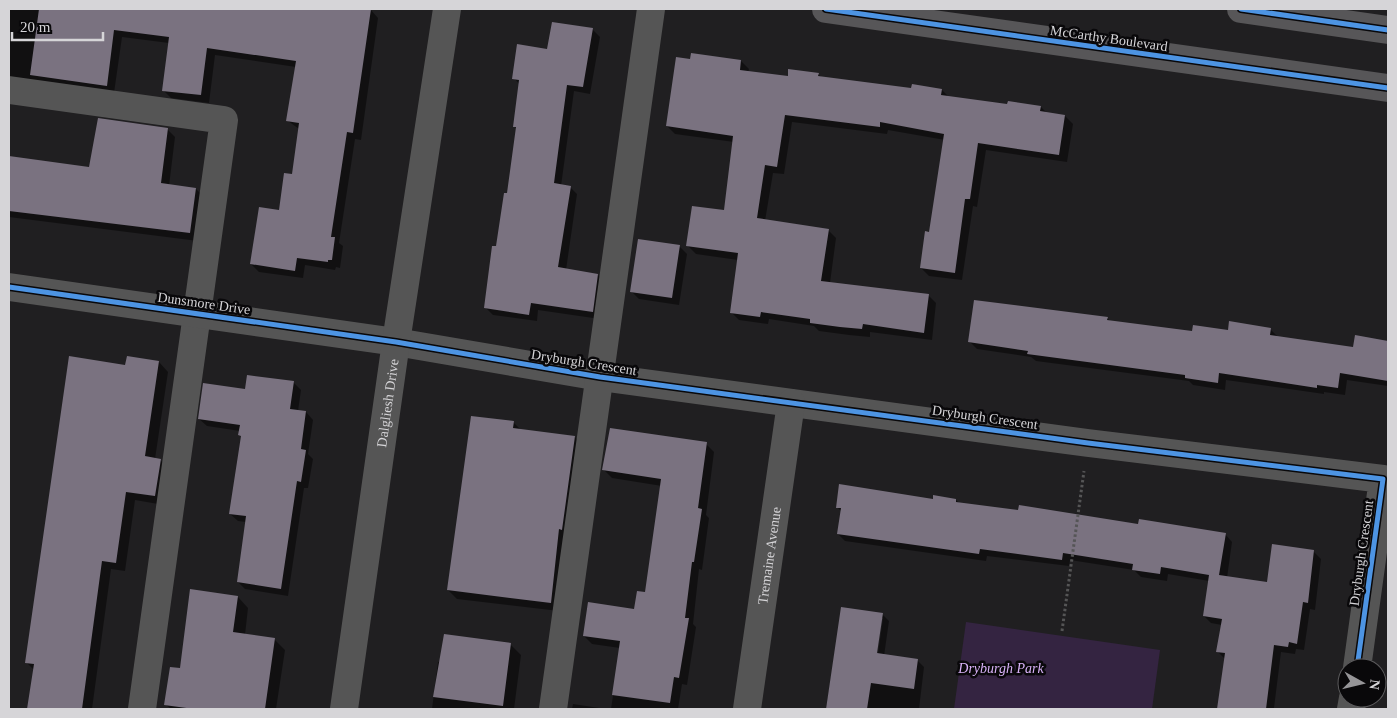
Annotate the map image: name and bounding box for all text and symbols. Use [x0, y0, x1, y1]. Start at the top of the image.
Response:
scale bar [12, 10, 104, 42]
text: 20 m [20, 19, 51, 35]
street label: McCarthy Boulevard [1049, 23, 1169, 54]
street label: Dunsmore Drive [156, 290, 251, 317]
street label: Dryburgh Crescent [530, 347, 638, 378]
street label: Dalgliesh Drive [374, 358, 402, 448]
street label: Dryburgh Crescent [931, 403, 1039, 432]
street label: Dryburgh Crescent [1347, 499, 1376, 607]
street label: Tremaine Avenue [755, 506, 784, 605]
north arrow [1337, 658, 1387, 708]
park label: Dryburgh Park [957, 661, 1044, 676]
text: N [1366, 679, 1383, 691]

